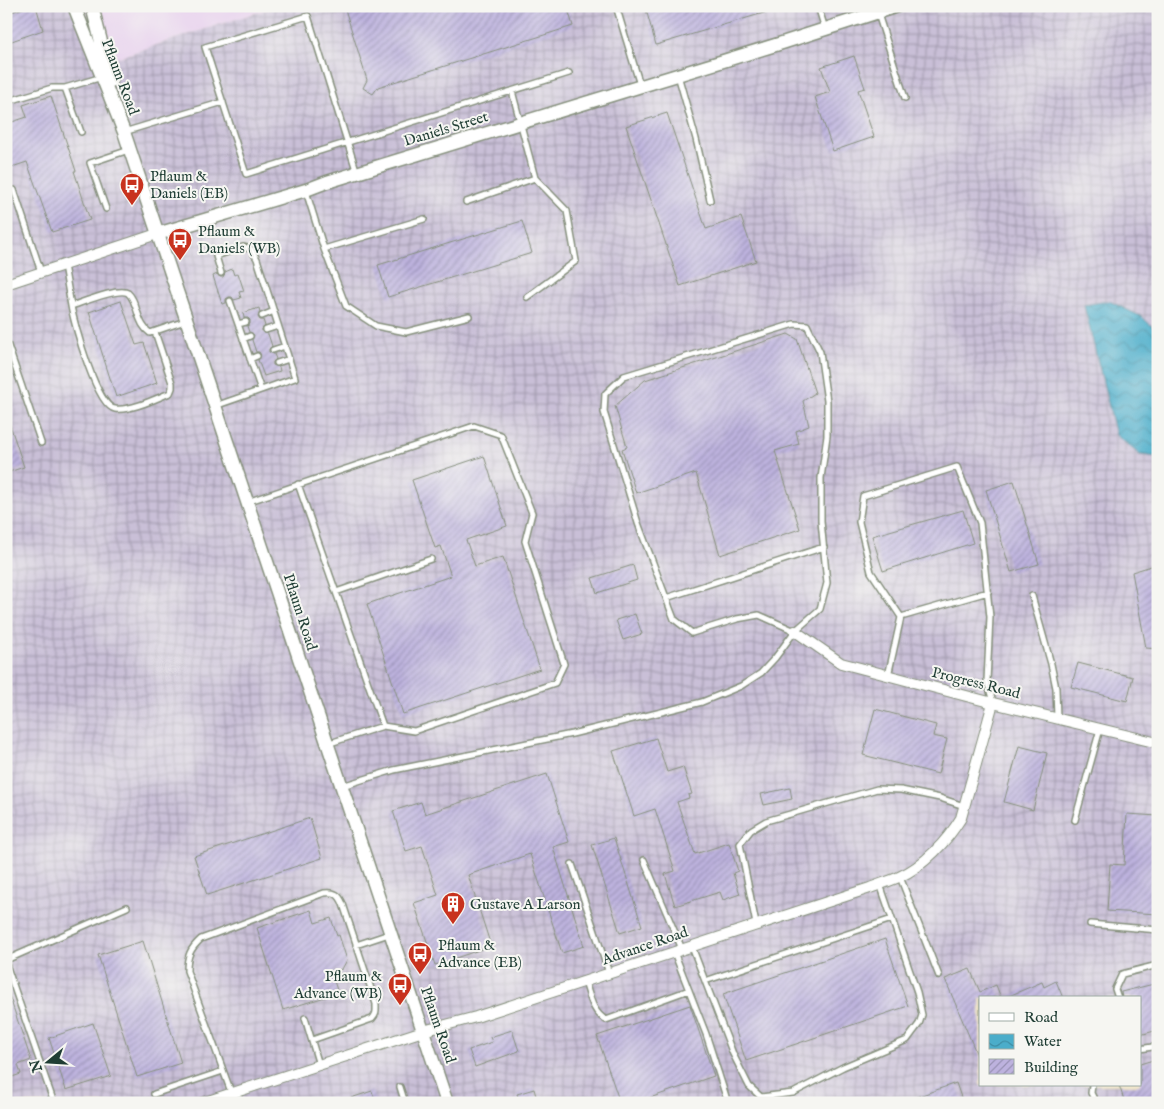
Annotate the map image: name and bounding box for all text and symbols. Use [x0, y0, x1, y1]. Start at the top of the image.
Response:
street label: Pflaum Road [97, 36, 144, 119]
street label: Daniels Street [401, 107, 491, 151]
place label: Pflaum & Daniels (EB) [150, 167, 228, 203]
bus stop icon: Pflaum & Daniels (EB) [119, 172, 145, 206]
place label: Pflaum & Daniels (WB) [198, 222, 281, 258]
bus stop icon: Pflaum & Daniels (WB) [167, 227, 193, 261]
street label: Pflaum Road [279, 571, 322, 654]
street label: Progress Road [930, 663, 1023, 703]
building icon: Gustave A Larson [440, 891, 466, 925]
place label: Gustave A Larson [470, 895, 581, 914]
street label: Advance Road [599, 922, 691, 970]
place label: Pflaum & Advance (EB) [437, 936, 522, 972]
bus stop icon: Pflaum & Advance (EB) [407, 941, 433, 975]
place label: Pflaum & Advance (WB) [293, 967, 382, 1003]
bus stop icon: Pflaum & Advance (WB) [387, 972, 413, 1006]
street label: Pflaum Road [416, 984, 460, 1067]
legend [979, 996, 1142, 1086]
text: Road [1024, 1008, 1059, 1027]
text: Water [1024, 1032, 1062, 1051]
north arrow [22, 1036, 72, 1086]
text: N [26, 1057, 47, 1075]
text: Building [1024, 1058, 1079, 1077]

